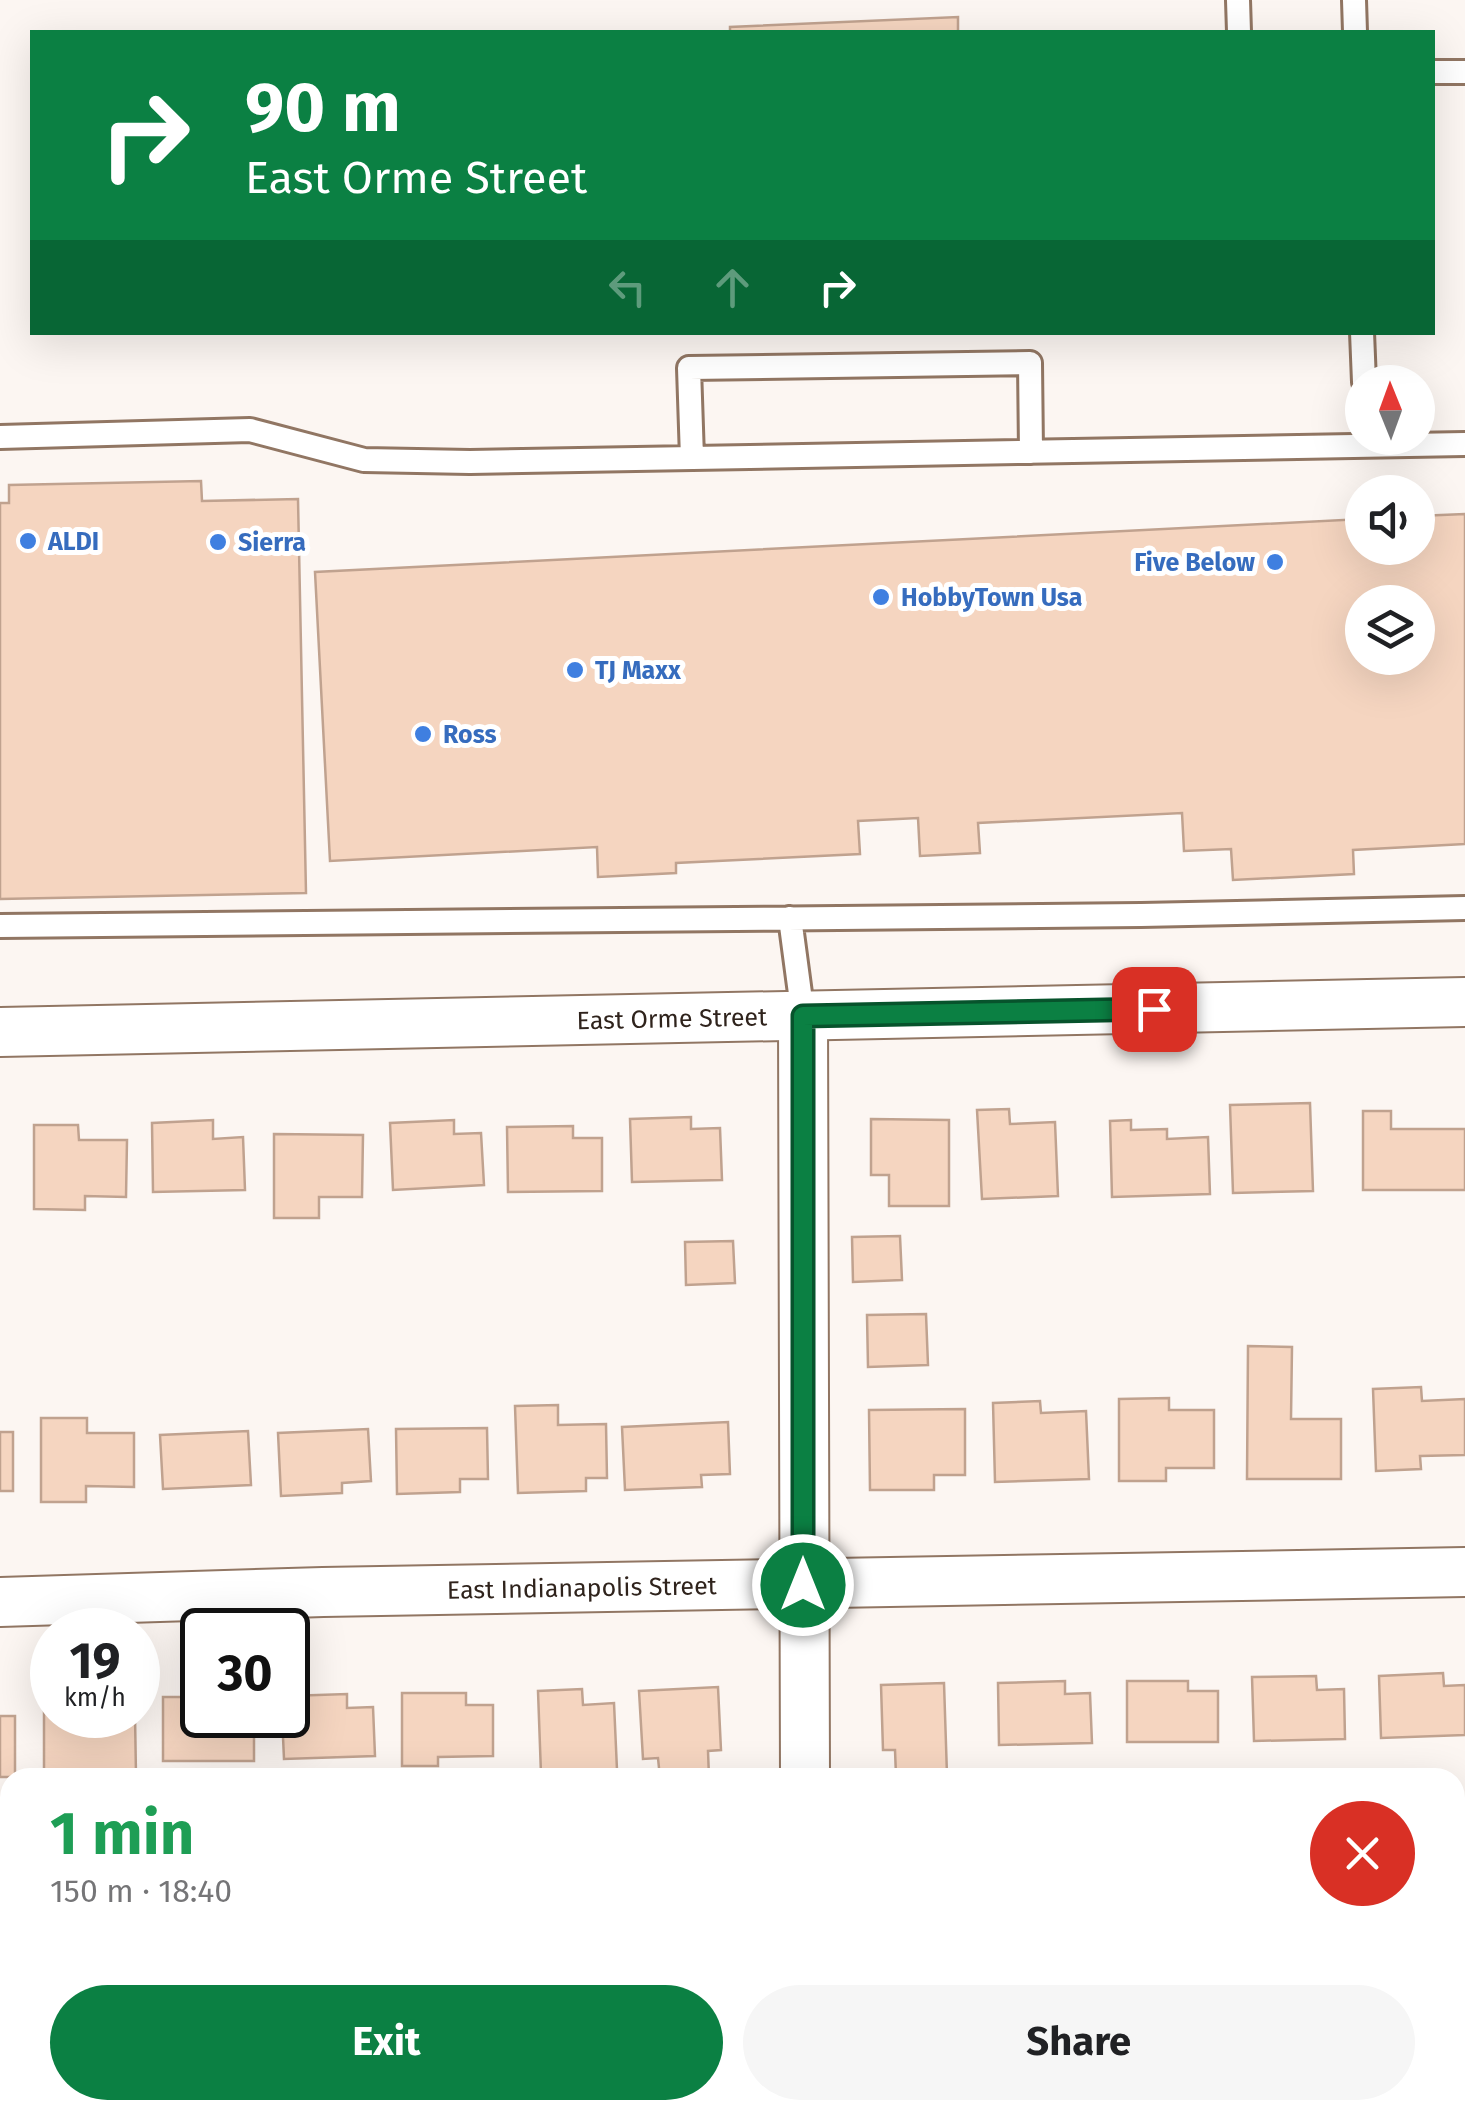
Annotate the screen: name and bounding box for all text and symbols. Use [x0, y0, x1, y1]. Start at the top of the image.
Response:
text: 90 m [245, 66, 401, 150]
icon: right [80, 70, 210, 200]
text: East Orme Street [245, 151, 587, 205]
icon: left [600, 260, 655, 315]
icon: ahead [705, 260, 760, 315]
icon: right [810, 260, 865, 315]
north arrow [1345, 365, 1435, 455]
map controls [1345, 365, 1435, 675]
button: sound [1345, 475, 1435, 565]
place label: ALDI [47, 527, 99, 557]
place label: Sierra [238, 528, 306, 558]
marker: ALDI [17, 530, 39, 552]
marker: Sierra [207, 531, 229, 553]
place label: Five Below [1134, 548, 1255, 578]
marker: Five Below [1264, 551, 1286, 573]
place label: HobbyTown Usa [901, 583, 1082, 613]
button: layers [1345, 585, 1435, 675]
marker: HobbyTown Usa [870, 586, 892, 608]
place label: TJ Maxx [595, 656, 682, 686]
marker: TJ Maxx [564, 659, 586, 681]
place label: Ross [443, 720, 497, 750]
marker: Ross [412, 723, 434, 745]
pin [1112, 967, 1197, 1052]
icon: arrive [1127, 982, 1182, 1037]
street label: East Orme Street [576, 1002, 768, 1036]
position arrow [751, 1533, 855, 1637]
street label: East Indianapolis Street [447, 1571, 718, 1606]
speed limit sign: 30 [180, 1608, 310, 1738]
text: 19 [69, 1631, 121, 1691]
text: km/h [64, 1683, 126, 1713]
text: 1 min [50, 1798, 194, 1870]
button: close [1310, 1801, 1415, 1906]
text: 150 m · 18:40 [50, 1872, 232, 1910]
button: Exit [50, 1985, 723, 2100]
button: Share [743, 1985, 1415, 2100]

